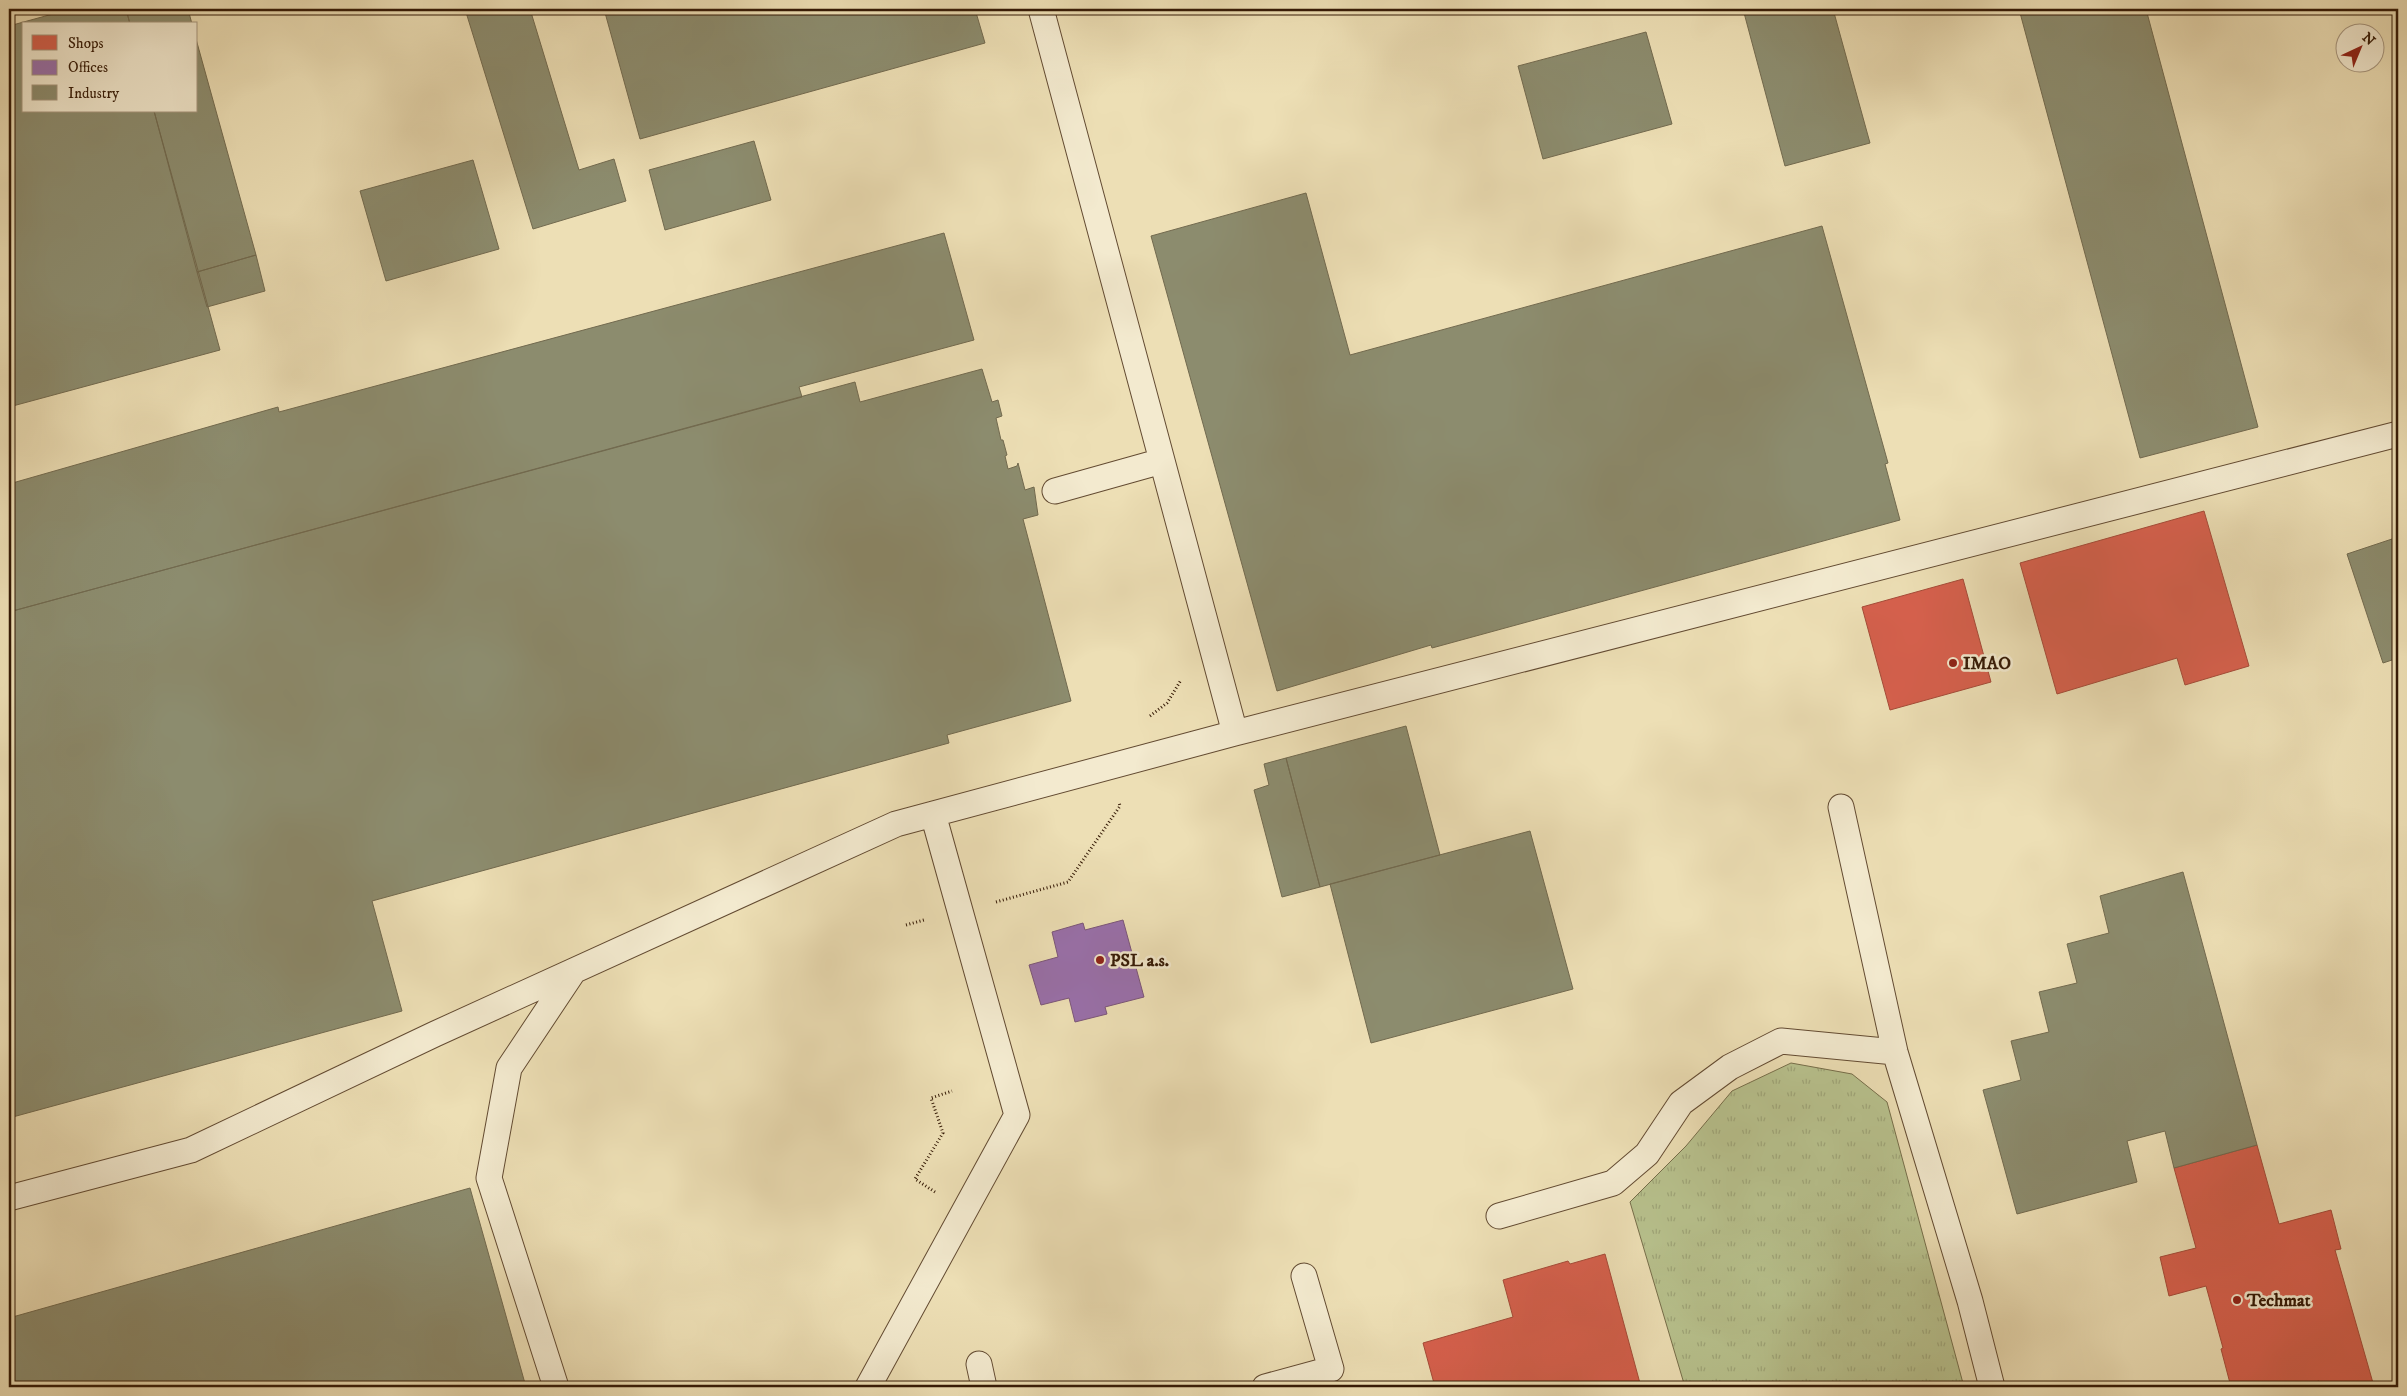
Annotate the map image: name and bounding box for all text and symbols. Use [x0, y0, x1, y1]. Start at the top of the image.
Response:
legend [22, 22, 198, 112]
north arrow [2334, 22, 2384, 72]
text: N [2358, 29, 2379, 50]
text: Shops [68, 34, 104, 53]
text: Offices [68, 58, 108, 77]
text: Industry [68, 84, 120, 103]
place label: IMAO [1963, 653, 2011, 675]
marker: IMAO [1947, 657, 1959, 669]
place label: PSL a.s. [1110, 950, 1169, 972]
marker: PSL a.s. [1094, 954, 1106, 966]
place label: Techmat [2246, 1290, 2311, 1312]
marker: Techmat [2231, 1294, 2243, 1306]

